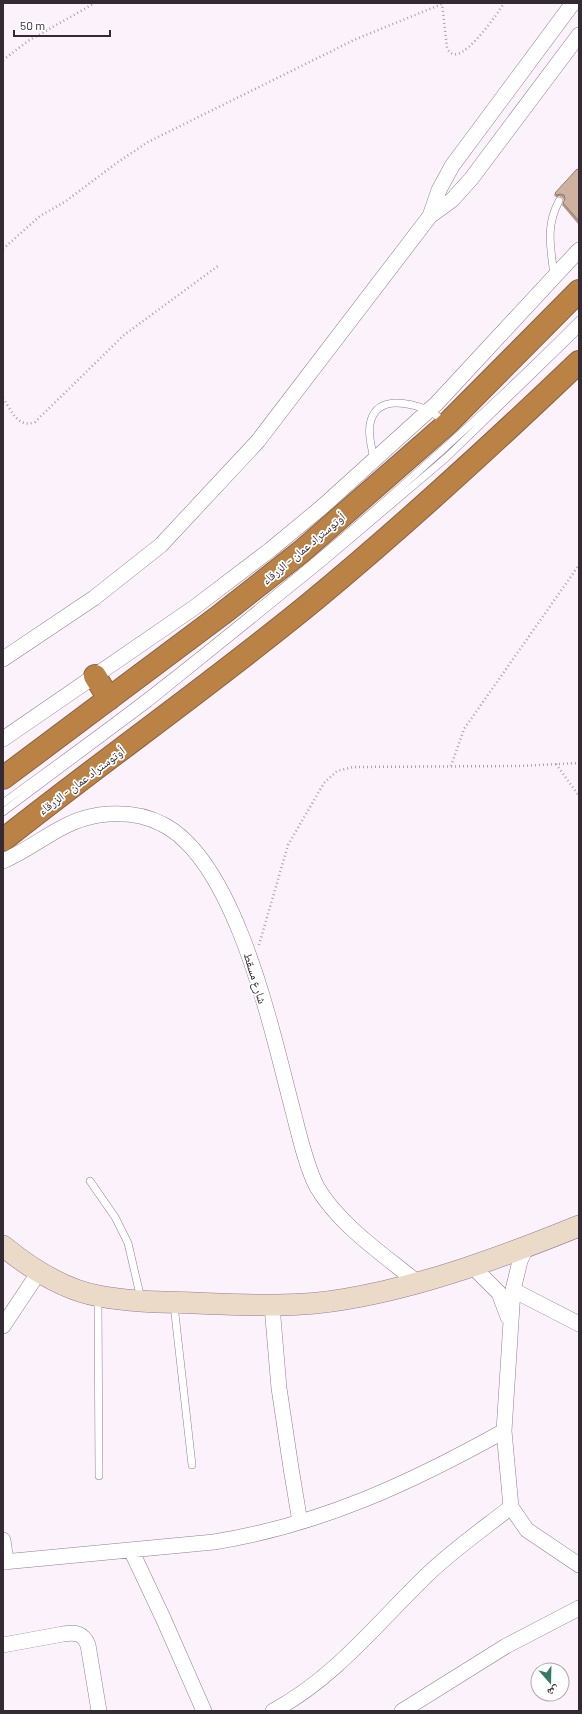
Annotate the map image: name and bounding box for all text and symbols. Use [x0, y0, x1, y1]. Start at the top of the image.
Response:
scale bar [14, 12, 110, 38]
text: 50 m [20, 18, 45, 32]
street label: أوتوستراد عمان - الزرقاء [259, 509, 348, 588]
street label: أوتوستراد عمان - الزرقاء [35, 743, 128, 818]
street label: شارع مسقط [240, 951, 270, 1006]
north arrow [530, 1662, 570, 1702]
text: ش [545, 1682, 561, 1700]

